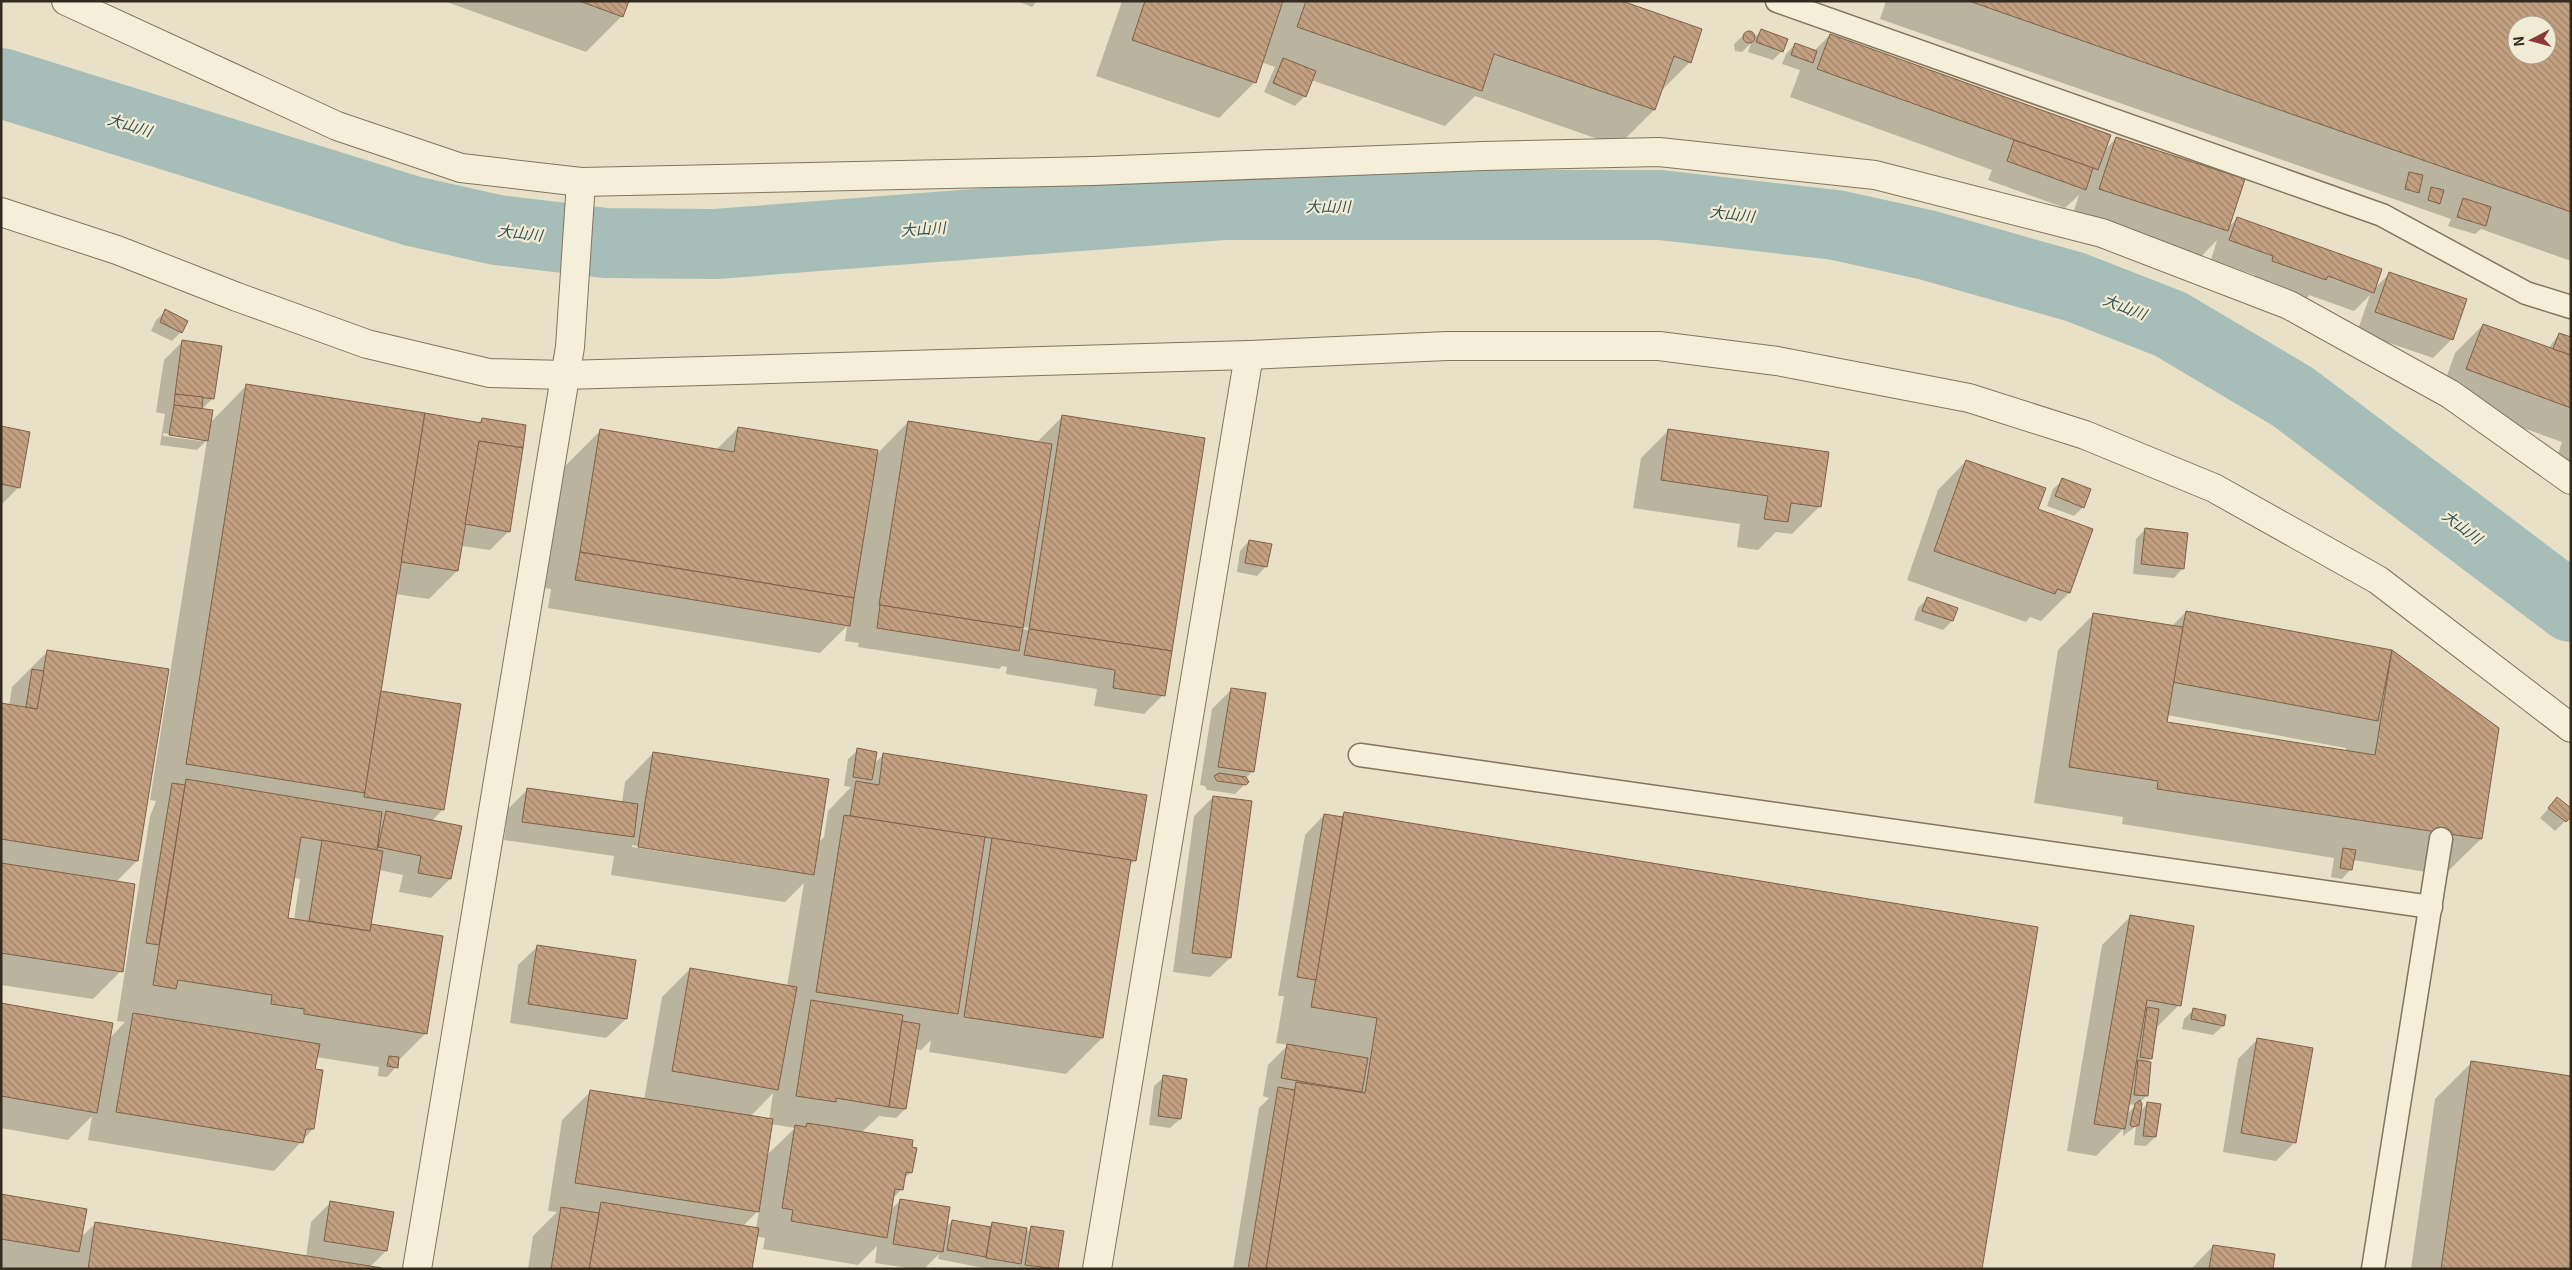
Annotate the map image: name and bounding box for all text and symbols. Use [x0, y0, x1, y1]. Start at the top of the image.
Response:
north arrow [2507, 15, 2557, 65]
text: N [2508, 35, 2529, 48]
water label: 大山川 [105, 107, 156, 141]
water label: 大山川 [1305, 195, 1352, 216]
water label: 大山川 [1708, 200, 1758, 226]
water label: 大山川 [900, 216, 948, 240]
water label: 大山川 [496, 219, 546, 245]
water label: 大山川 [2100, 288, 2152, 325]
water label: 大山川 [2439, 504, 2489, 549]

